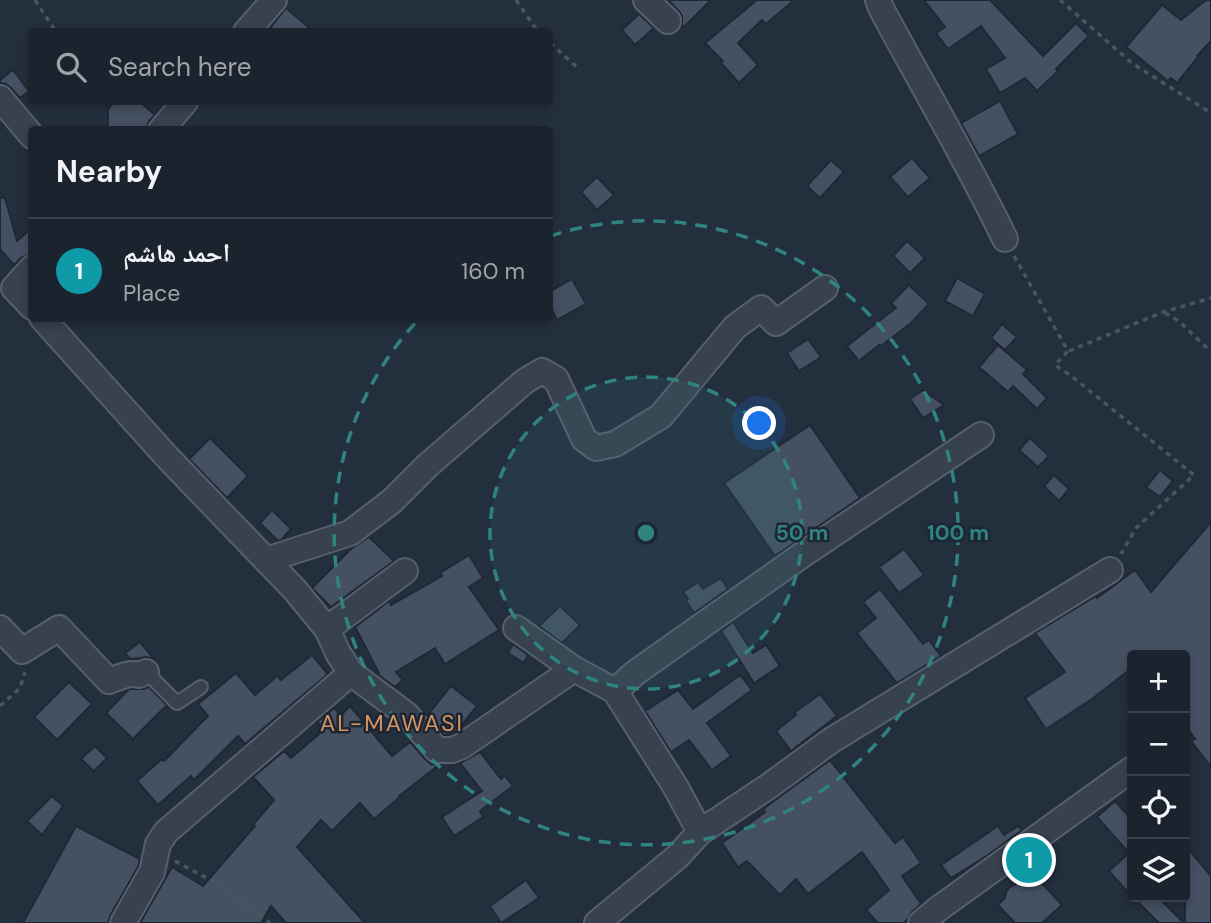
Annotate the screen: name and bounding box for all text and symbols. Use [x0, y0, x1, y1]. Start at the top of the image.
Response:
search box [28, 28, 553, 105]
icon: search [52, 48, 90, 86]
text: Search here [108, 50, 251, 84]
text: Nearby [56, 152, 162, 191]
text: احمد هاشم [123, 236, 230, 270]
text: 1 [75, 256, 83, 286]
text: 160 m [461, 256, 525, 286]
text: Place [123, 278, 180, 308]
your location [742, 406, 776, 440]
text: 50 m [776, 519, 828, 547]
text: 100 m [927, 519, 989, 547]
centre of rings [634, 521, 658, 545]
map controls [1127, 650, 1190, 902]
button: + [1127, 650, 1190, 713]
district label: AL-MAWASI [320, 708, 464, 738]
button: − [1127, 713, 1190, 776]
button: locate [1127, 776, 1190, 839]
pin: 1 [1006, 834, 1052, 886]
button: layers [1127, 839, 1190, 902]

